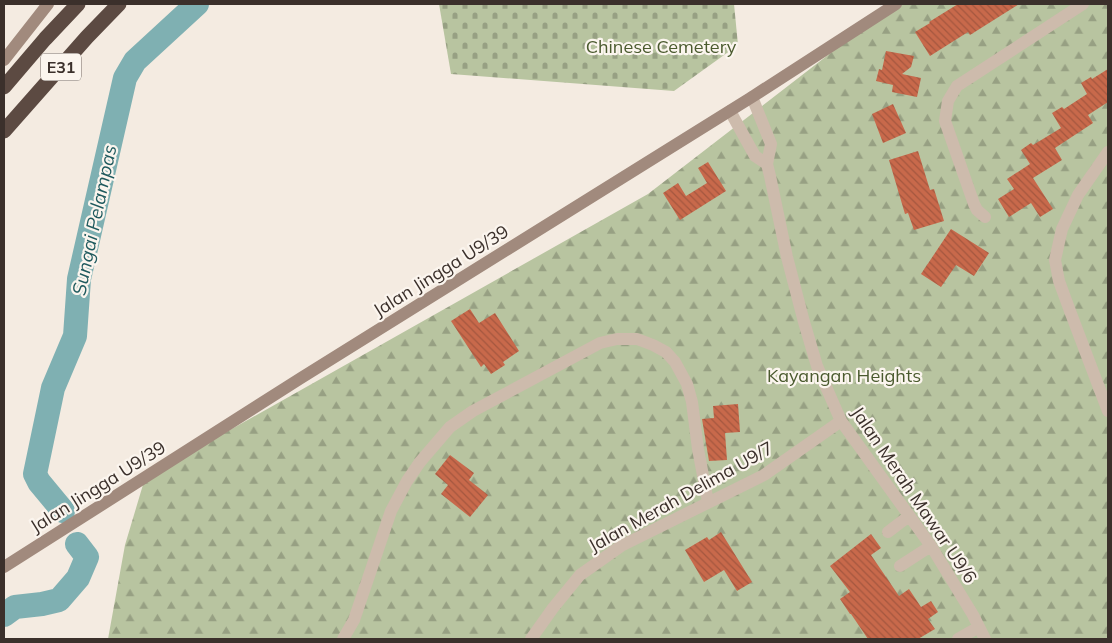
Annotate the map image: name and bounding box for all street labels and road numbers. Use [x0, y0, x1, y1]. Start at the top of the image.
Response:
road number: E31 [41, 54, 81, 80]
street label: Jalan Jingga U9/39 [369, 220, 513, 322]
street label: Jalan Merah Mawar U9/6 [847, 402, 982, 588]
street label: Jalan Jingga U9/39 [26, 436, 170, 538]
street label: Jalan Merah Delima U9/7 [584, 436, 777, 557]

